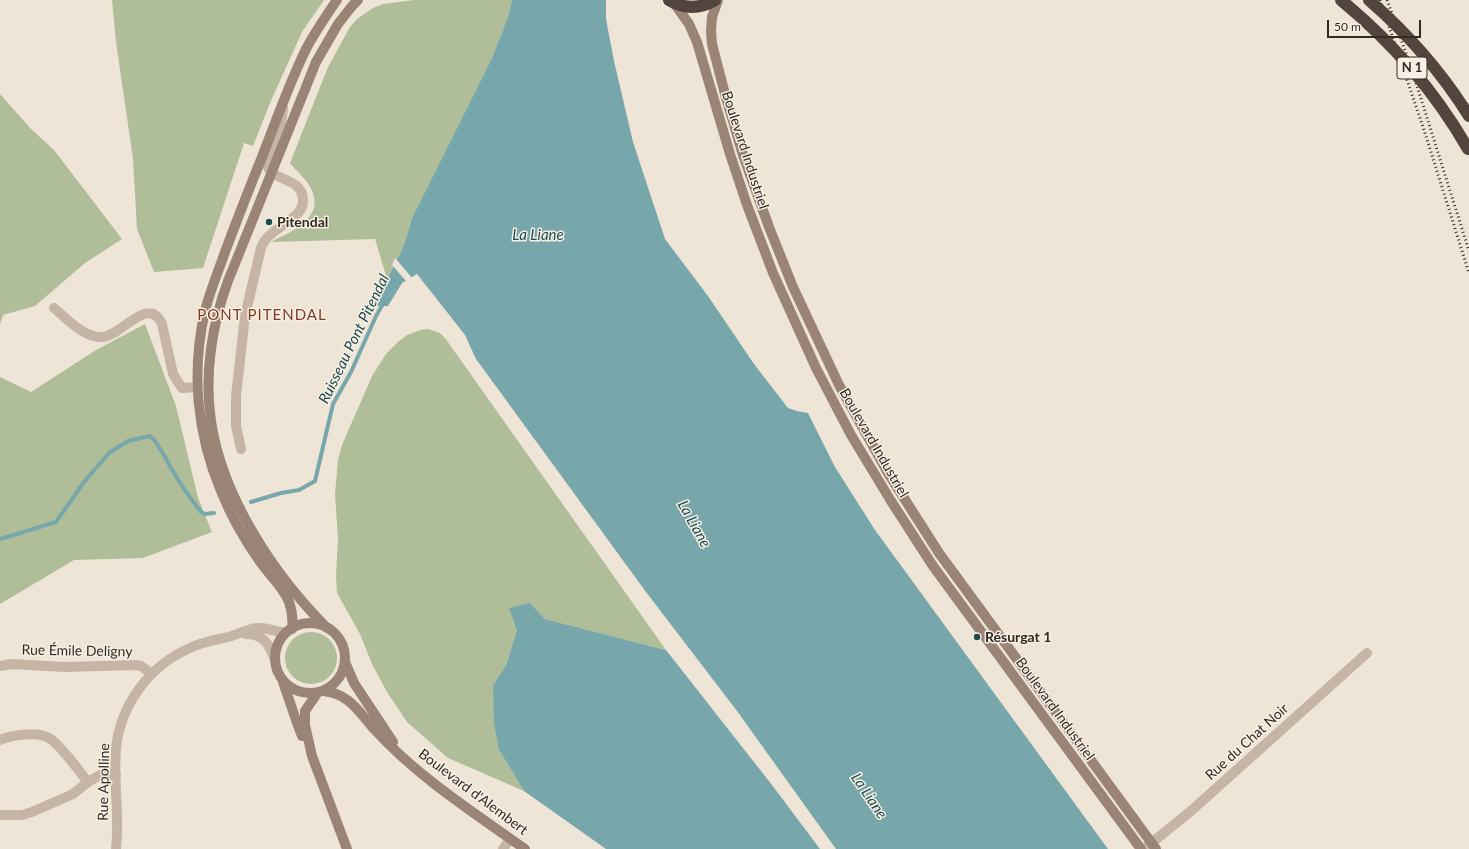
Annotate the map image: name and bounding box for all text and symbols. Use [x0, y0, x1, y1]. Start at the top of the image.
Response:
scale bar [1329, 12, 1423, 38]
text: 50 m [1334, 19, 1361, 34]
road number: N 1 [1397, 57, 1427, 79]
street label: Boulevard Industriel [718, 89, 772, 211]
place label: Pitendal [277, 214, 328, 230]
marker: Pitendal [264, 217, 274, 227]
water label: La Liane [512, 226, 564, 244]
water label: Ruisseau Pont Pitendal [315, 271, 393, 407]
district label: PONT PITENDAL [197, 306, 327, 324]
street label: Boulevard Industriel [836, 386, 912, 500]
water label: La Liane [674, 497, 714, 551]
place label: Résurgat 1 [985, 629, 1051, 645]
marker: Résurgat 1 [972, 632, 982, 642]
street label: Rue Émile Deligny [21, 642, 133, 660]
street label: Boulevard Industriel [1012, 654, 1098, 764]
street label: Rue du Chat Noir [1202, 700, 1292, 784]
street label: Rue Apolline [95, 743, 113, 821]
street label: Boulevard d'Alembert [415, 745, 531, 839]
water label: La Liane [847, 770, 891, 822]

